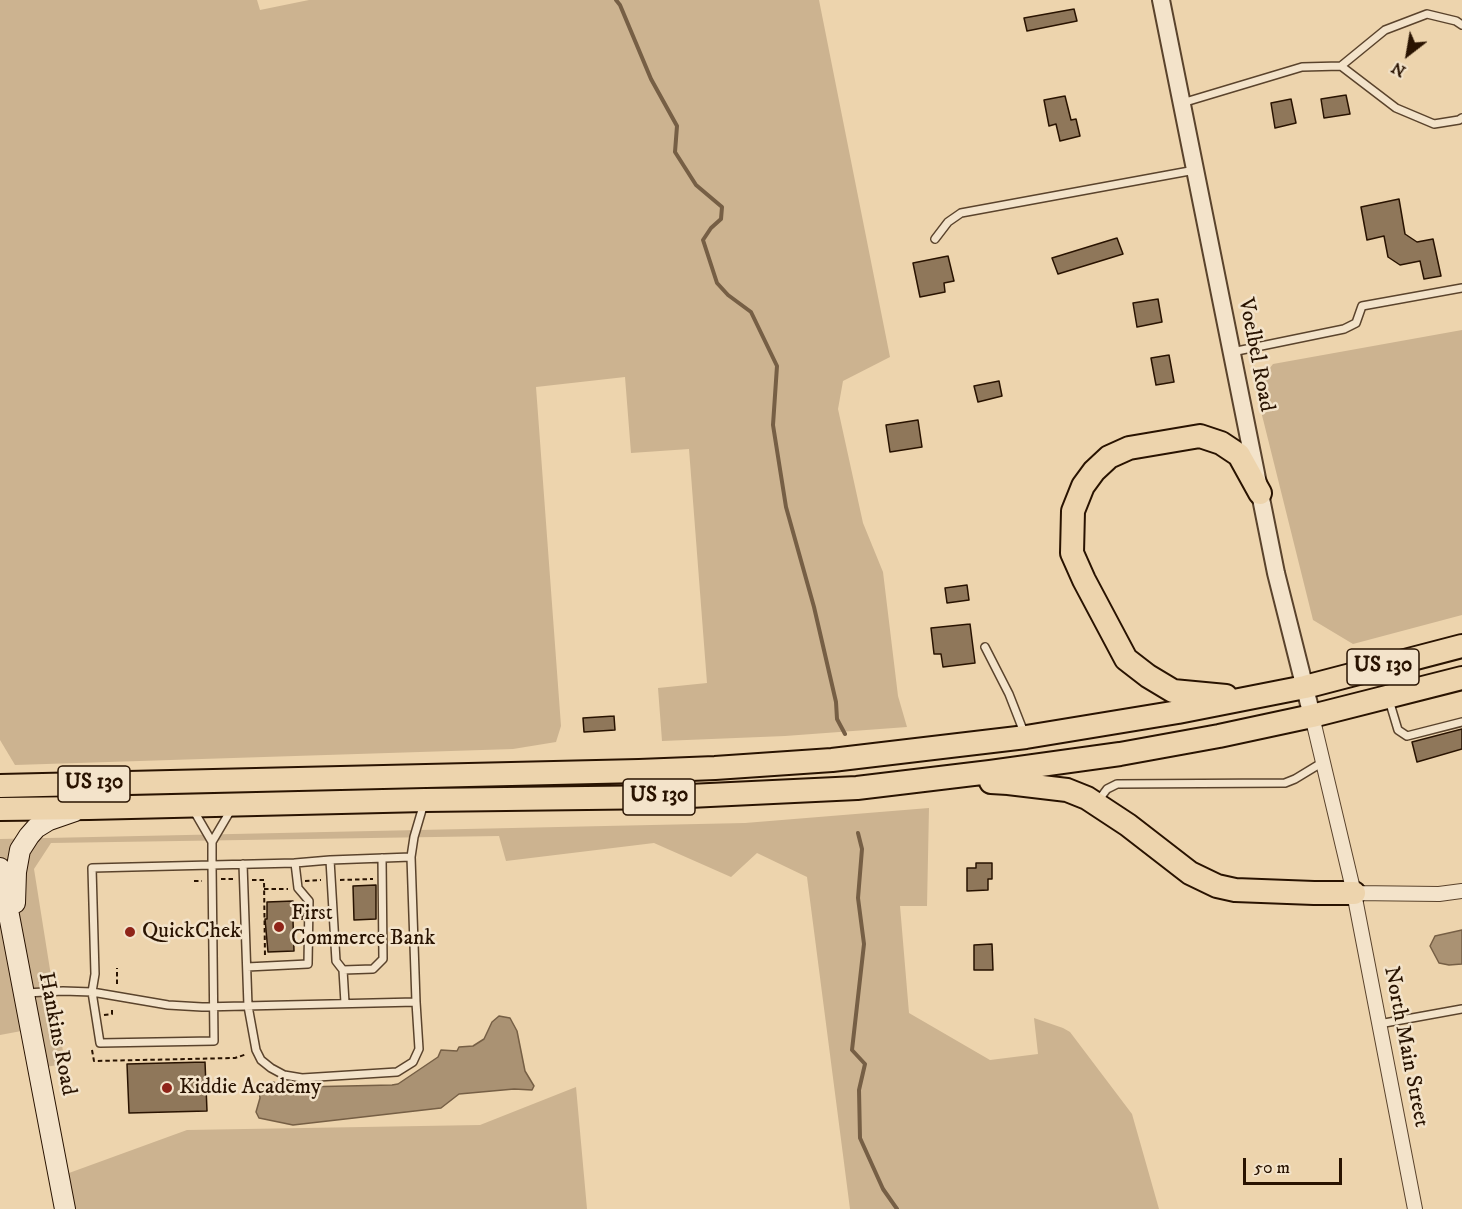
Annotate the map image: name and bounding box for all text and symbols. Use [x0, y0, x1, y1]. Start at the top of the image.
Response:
north arrow [1378, 24, 1438, 84]
text: N [1388, 57, 1410, 81]
street label: Voelbel Road [1231, 296, 1279, 414]
road number: US 130 [1347, 649, 1419, 685]
road number: US 130 [58, 766, 130, 802]
road number: US 130 [623, 779, 695, 815]
place label: First Commerce Bank [291, 901, 436, 952]
place label: QuickChek [142, 919, 241, 945]
marker: First Commerce Bank [272, 920, 286, 934]
marker: QuickChek [123, 925, 137, 939]
street label: North Main Street [1376, 964, 1434, 1130]
street label: Hankins Road [31, 970, 81, 1098]
place label: Kiddie Academy [179, 1075, 321, 1101]
marker: Kiddie Academy [160, 1081, 174, 1095]
scale bar [1246, 1146, 1345, 1184]
text: 50 m [1254, 1157, 1290, 1179]

